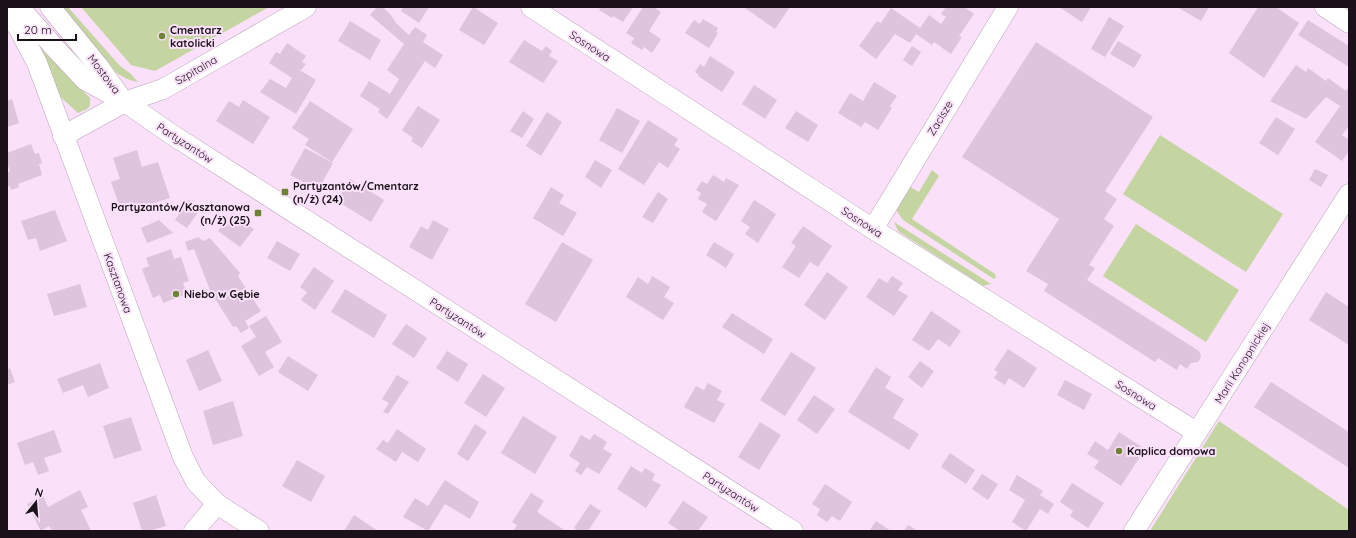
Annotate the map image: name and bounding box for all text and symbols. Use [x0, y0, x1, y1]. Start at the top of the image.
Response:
scale bar [18, 16, 76, 42]
text: 20 m [24, 22, 52, 37]
place label: Cmentarz katolicki [170, 23, 222, 50]
street label: Sosnowa [567, 28, 613, 64]
marker: Cmentarz katolicki [157, 31, 167, 41]
street label: Mostowa [85, 51, 123, 97]
street label: Szpitalna [172, 52, 220, 88]
street label: Zacisze [924, 98, 956, 138]
street label: Partyzantów [154, 120, 216, 166]
place label: Partyzantów/Cmentarz (n/ż) (24) [293, 179, 419, 206]
marker: Partyzantów/Cmentarz (n/ż) (24) [280, 187, 290, 197]
place label: Partyzantów/Kasztanowa (n/ż) (25) [111, 200, 250, 227]
street label: Sosnowa [839, 204, 885, 240]
marker: Partyzantów/Kasztanowa (n/ż) (25) [253, 208, 263, 218]
street label: Kasztanowa [101, 251, 135, 315]
place label: Niebo w Gębie [184, 287, 260, 301]
marker: Niebo w Gębie [171, 289, 181, 299]
street label: Partyzantów [427, 295, 489, 341]
street label: Marii Konopnickiej [1211, 320, 1273, 406]
street label: Sosnowa [1113, 377, 1159, 413]
place label: Kaplica domowa [1127, 444, 1216, 458]
marker: Kaplica domowa [1114, 446, 1124, 456]
street label: Partyzantów [700, 469, 762, 515]
north arrow [16, 482, 56, 522]
text: N [33, 485, 45, 500]

